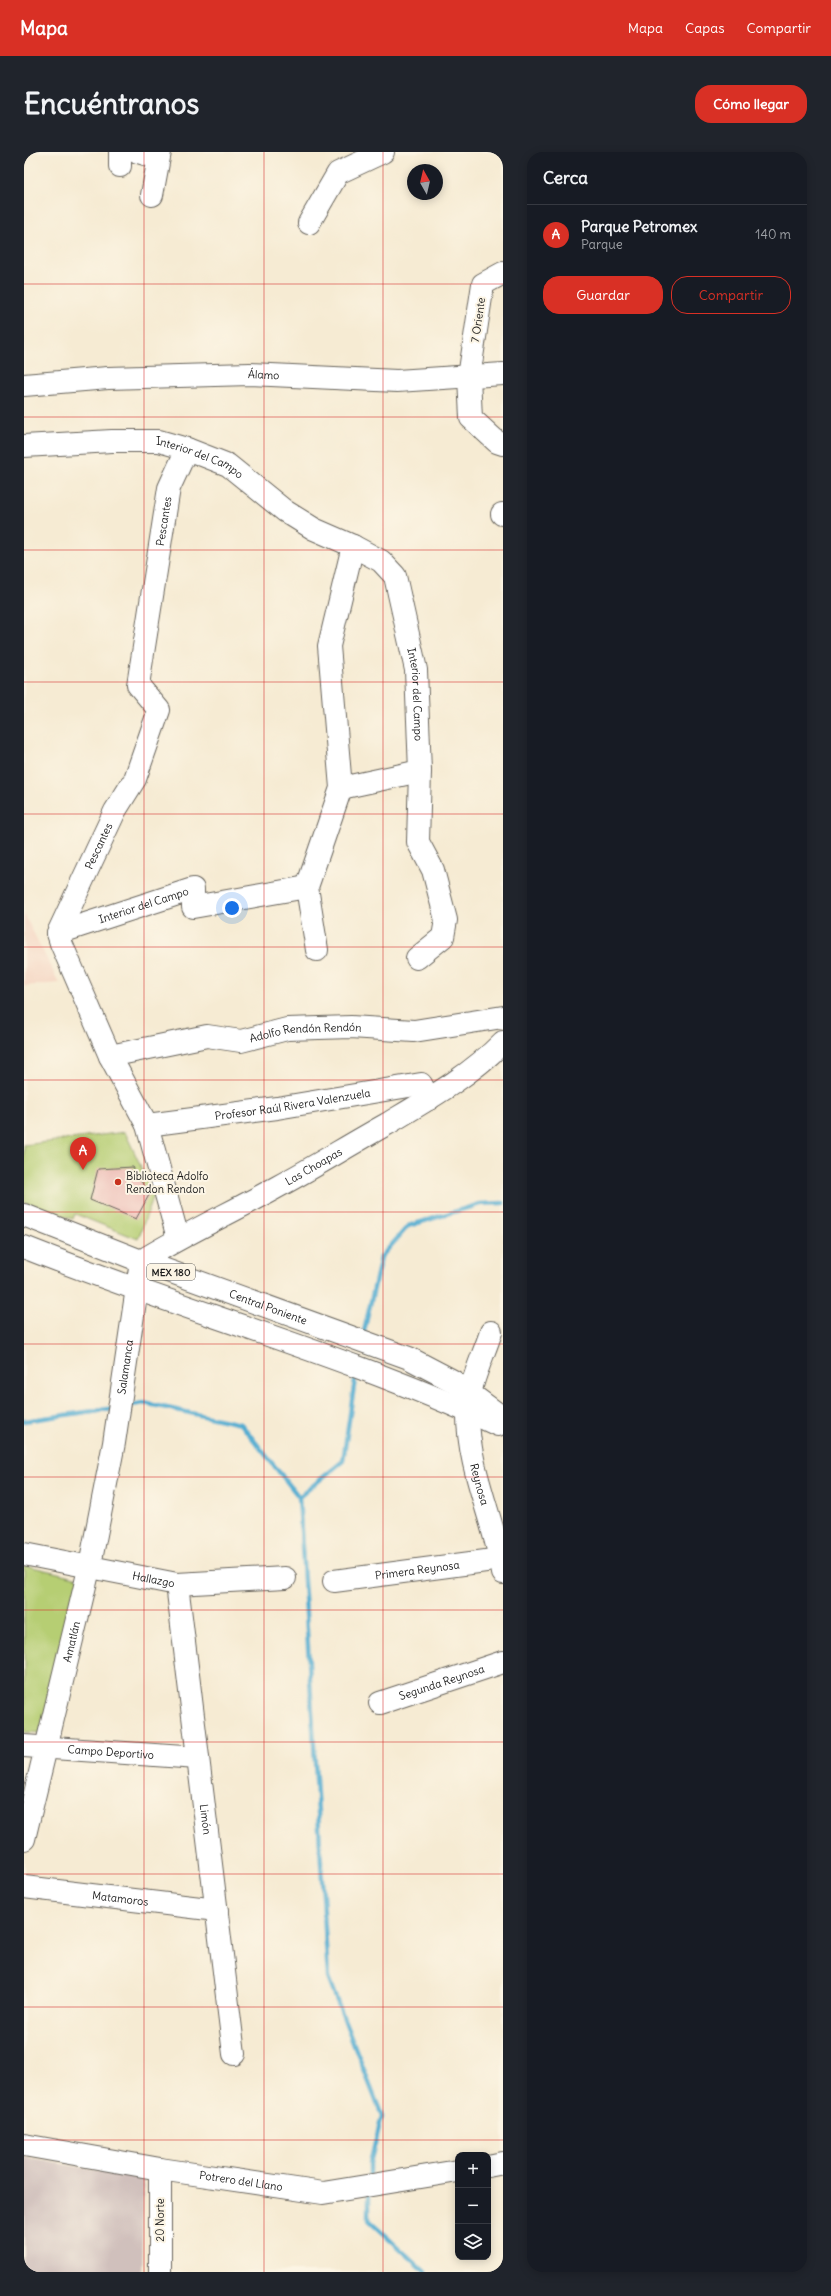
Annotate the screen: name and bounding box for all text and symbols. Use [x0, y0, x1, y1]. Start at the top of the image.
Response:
text: Mapa [20, 16, 68, 40]
text: Mapa [628, 19, 663, 37]
text: Capas [685, 19, 725, 37]
text: Compartir [747, 19, 811, 37]
button: Cómo llegar [695, 85, 807, 123]
text: Encuéntranos [24, 86, 199, 122]
north arrow [407, 164, 443, 200]
text: Cerca [543, 167, 588, 189]
text: Parque Petromex [581, 217, 697, 236]
text: A [552, 226, 560, 243]
text: 140 m [755, 226, 791, 243]
text: Parque [581, 236, 623, 253]
button: Guardar [543, 276, 663, 314]
button: Compartir [671, 276, 791, 314]
street label: 7 Oriente [468, 297, 488, 343]
street label: Álamo [247, 366, 280, 382]
street label: Interior del Campo [156, 434, 246, 482]
street label: Pescantes [153, 496, 175, 547]
street label: Interior del Campo [404, 646, 426, 741]
street label: Pescantes [82, 821, 115, 872]
street label: Interior del Campo [97, 884, 190, 926]
your location [222, 898, 242, 918]
street label: Adolfo Rendón Rendón [248, 1020, 362, 1046]
street label: Profesor Raúl Rivera Valenzuela [214, 1086, 371, 1123]
pin: A [70, 1137, 96, 1170]
street label: Las Choapas [283, 1144, 345, 1188]
place label: Biblioteca Adolfo Rendon Rendon [126, 1169, 209, 1196]
marker: Biblioteca Adolfo Rendon Rendon [113, 1177, 123, 1187]
road number: MEX 180 [147, 1264, 195, 1280]
street label: Central Poniente [227, 1287, 309, 1328]
street label: Salamanca [114, 1339, 136, 1395]
street label: Reynosa [467, 1462, 492, 1507]
street label: Primera Reynosa [374, 1558, 460, 1583]
street label: Hallazgo [131, 1568, 176, 1590]
street label: Amatlán [60, 1620, 83, 1664]
street label: Segunda Reynosa [397, 1662, 486, 1703]
street label: Campo Deportivo [67, 1742, 154, 1762]
street label: Limón [197, 1803, 214, 1835]
street label: Matamoros [91, 1888, 149, 1909]
map controls [455, 2152, 491, 2260]
button: + [455, 2152, 491, 2188]
street label: Potrero del Llano [198, 2168, 284, 2194]
button: − [455, 2188, 491, 2224]
street label: 20 Norte [153, 2198, 167, 2242]
button: layers [455, 2224, 491, 2260]

